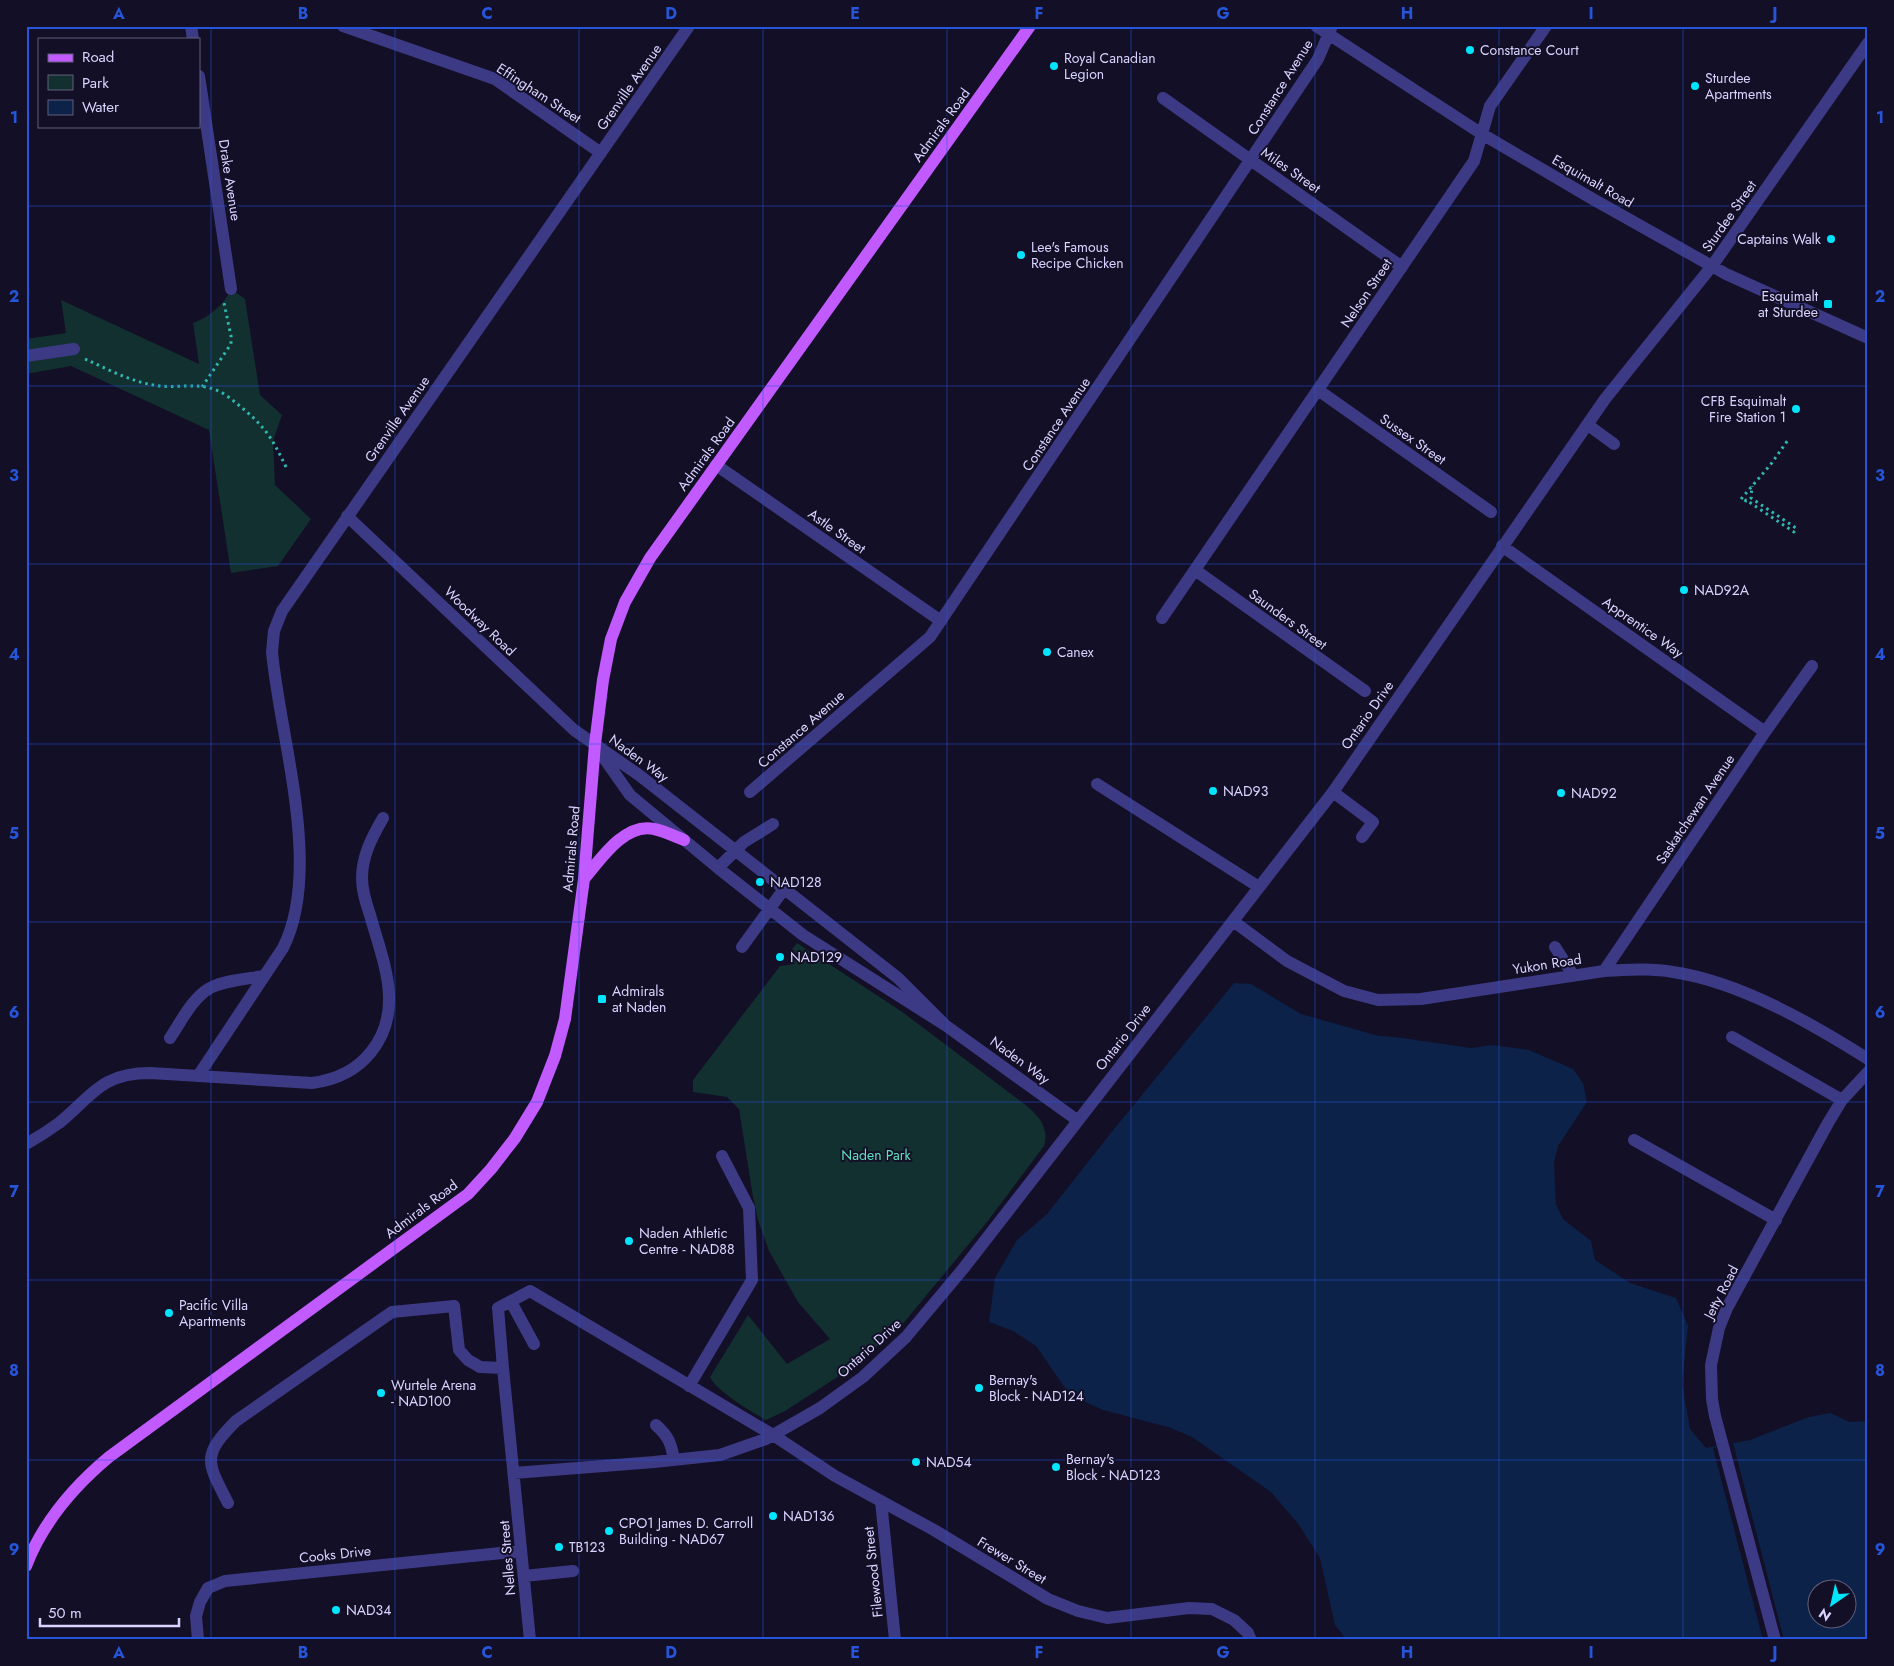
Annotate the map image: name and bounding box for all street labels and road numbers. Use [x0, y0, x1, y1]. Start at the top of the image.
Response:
street label: Constance Avenue [1243, 35, 1317, 139]
street label: Grenville Avenue [592, 40, 666, 134]
street label: Effingham Street [493, 58, 586, 128]
street label: Admirals Road [907, 84, 975, 166]
street label: Drake Avenue [214, 138, 246, 222]
street label: Miles Street [1257, 142, 1325, 198]
street label: Esquimalt Road [1549, 150, 1637, 212]
street label: Sturdee Street [1697, 176, 1761, 256]
street label: Nelson Street [1335, 254, 1397, 332]
street label: Grenville Avenue [360, 372, 434, 466]
street label: Constance Avenue [1017, 373, 1095, 475]
street label: Sussex Street [1376, 409, 1451, 470]
street label: Admirals Road [672, 413, 740, 495]
street label: Astle Street [804, 504, 870, 559]
street label: Woodway Road [440, 582, 520, 660]
street label: Saunders Street [1245, 584, 1332, 655]
street label: Apprentice Way [1598, 592, 1688, 663]
street label: Ontario Drive [1336, 677, 1398, 753]
street label: Constance Avenue [753, 686, 849, 772]
street label: Naden Way [605, 729, 674, 787]
street label: Saskatchewan Avenue [1651, 750, 1739, 868]
street label: Admirals Road [557, 805, 585, 893]
street label: Yukon Road [1511, 949, 1583, 979]
street label: Ontario Drive [1091, 999, 1155, 1075]
street label: Naden Way [986, 1031, 1055, 1089]
street label: Admirals Road [380, 1175, 462, 1243]
street label: Jetty Road [1698, 1262, 1743, 1324]
street label: Ontario Drive [833, 1314, 905, 1382]
street label: Nelles Street [494, 1519, 520, 1596]
street label: Filewood Street [858, 1525, 888, 1618]
street label: Frewer Street [974, 1532, 1051, 1589]
street label: Cooks Drive [298, 1540, 372, 1568]

